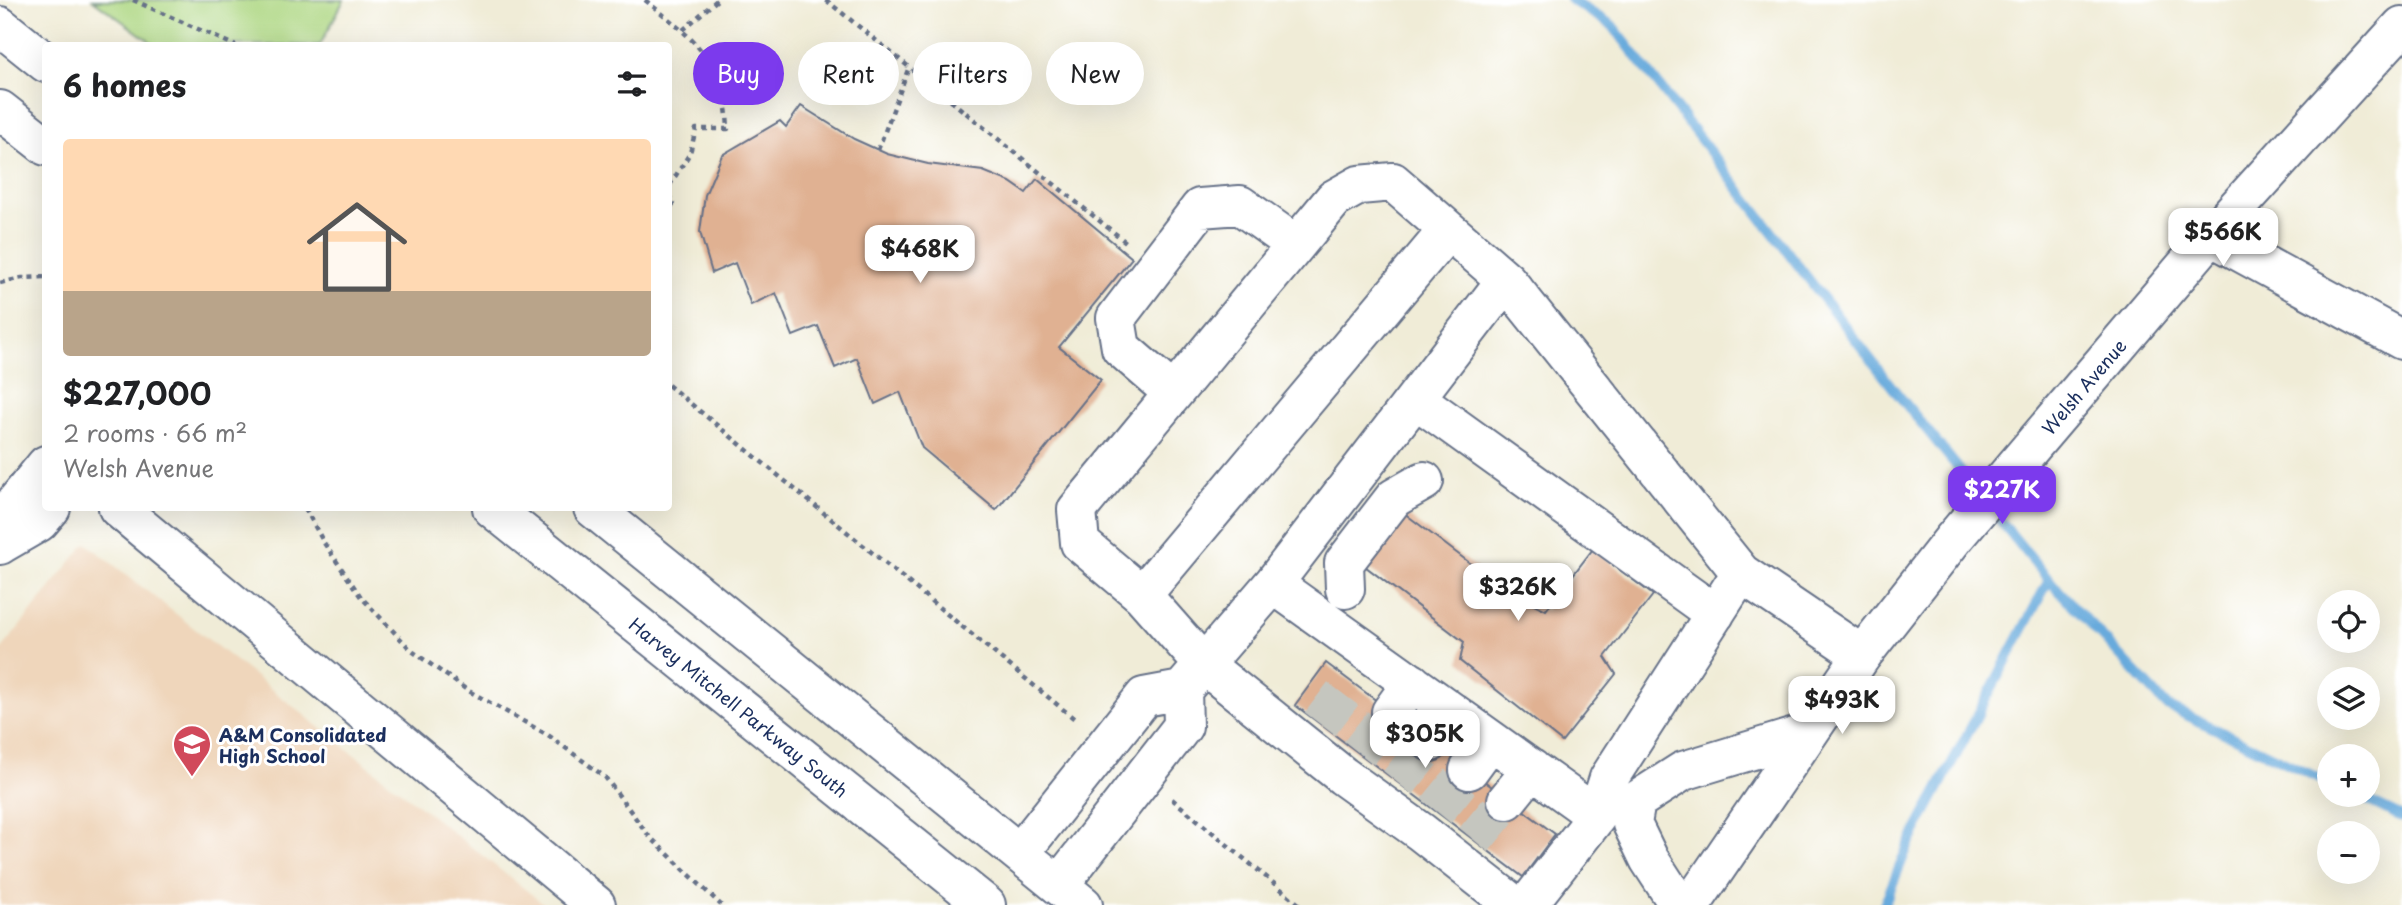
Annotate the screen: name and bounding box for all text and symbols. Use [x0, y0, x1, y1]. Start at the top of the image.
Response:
chip: Buy [693, 42, 784, 105]
chip: Rent [798, 42, 899, 105]
chip: Filters [913, 42, 1032, 105]
chip: New [1046, 42, 1144, 105]
text: 6 homes [63, 62, 186, 107]
icon: filters [613, 65, 651, 103]
icon: home [294, 184, 420, 310]
pin: $566K [2174, 208, 2272, 268]
text: $566K [2184, 213, 2262, 248]
pin: $468K [871, 226, 969, 285]
text: $468K [881, 230, 959, 265]
street label: Welsh Avenue [2035, 332, 2132, 440]
text: $227,000 [63, 370, 211, 415]
text: 2 rooms · 66 m² [63, 415, 247, 450]
text: Welsh Avenue [63, 450, 214, 485]
pin: $227K [1953, 466, 2051, 526]
text: $227K [1964, 471, 2040, 506]
pin: $326K [1469, 564, 1567, 623]
text: $326K [1479, 568, 1557, 603]
map controls [2317, 590, 2380, 884]
button: locate [2317, 590, 2380, 653]
street label: Harvey Mitchell Parkway South [624, 610, 854, 803]
button: layers [2317, 667, 2380, 730]
pin: $493K [1793, 676, 1891, 736]
text: $493K [1804, 681, 1880, 716]
pin: $305K [1376, 710, 1474, 770]
text: $305K [1386, 715, 1464, 750]
place label: A&M Consolidated High School [219, 721, 387, 769]
school or university icon: A&M Consolidated High School [171, 723, 213, 778]
button: + [2317, 744, 2380, 807]
button: − [2317, 821, 2380, 884]

